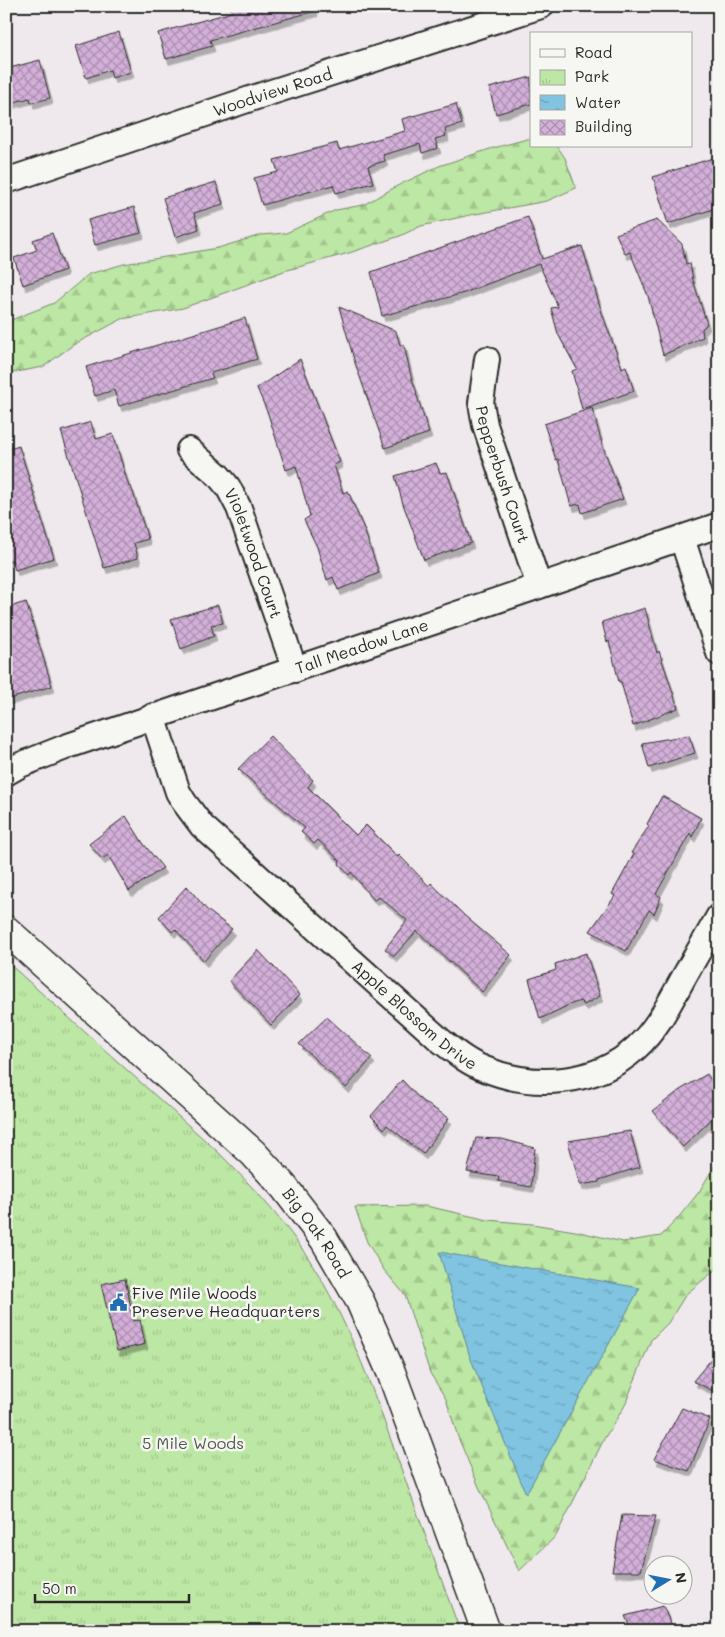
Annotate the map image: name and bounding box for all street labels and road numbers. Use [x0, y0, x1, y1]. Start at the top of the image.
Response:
street label: Woodview Road [210, 62, 335, 121]
street label: Pepperbush Court [472, 404, 535, 546]
street label: Violetwood Court [220, 484, 287, 621]
street label: Tall Meadow Lane [292, 613, 431, 678]
street label: Apple Blossom Drive [348, 955, 481, 1074]
street label: Big Oak Road [278, 1183, 355, 1281]

